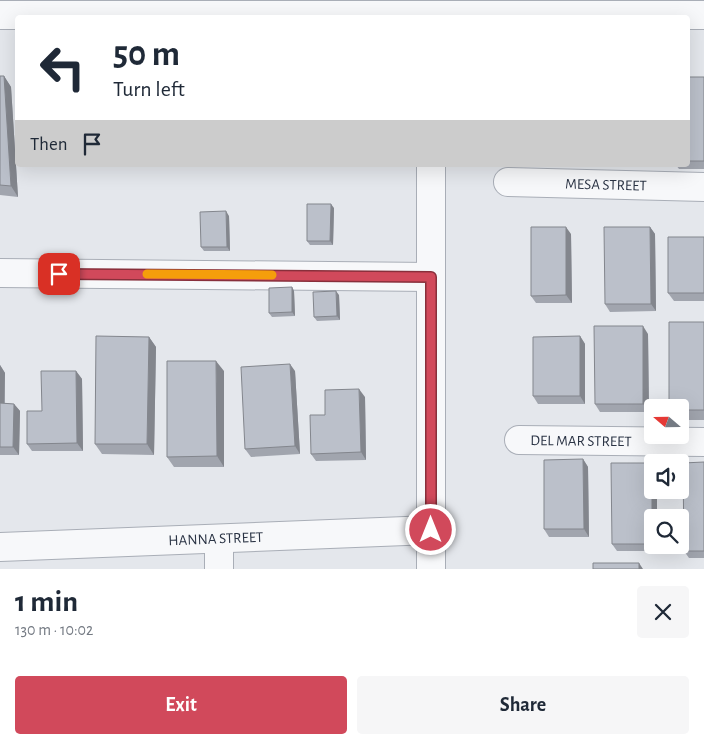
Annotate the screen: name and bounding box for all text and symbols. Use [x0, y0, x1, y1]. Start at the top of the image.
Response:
icon: left [30, 35, 95, 100]
text: 50 m [113, 37, 180, 72]
text: Turn left [113, 78, 185, 100]
icon: arrive [78, 130, 106, 158]
text: Then [30, 135, 68, 154]
street label: MESA STREET [565, 176, 648, 193]
pin [38, 253, 80, 295]
icon: arrive [45, 260, 73, 288]
north arrow [644, 399, 689, 444]
map controls [644, 399, 689, 554]
street label: DEL MAR STREET [530, 433, 632, 449]
button: sound [644, 454, 689, 499]
position arrow [404, 503, 456, 555]
button: search [644, 509, 689, 554]
street label: HANNA STREET [168, 529, 264, 548]
button: close [637, 586, 689, 638]
text: 1 min [15, 587, 78, 617]
text: 130 m · 10:02 [15, 622, 93, 638]
button: Exit [15, 676, 347, 734]
button: Share [357, 676, 689, 734]

